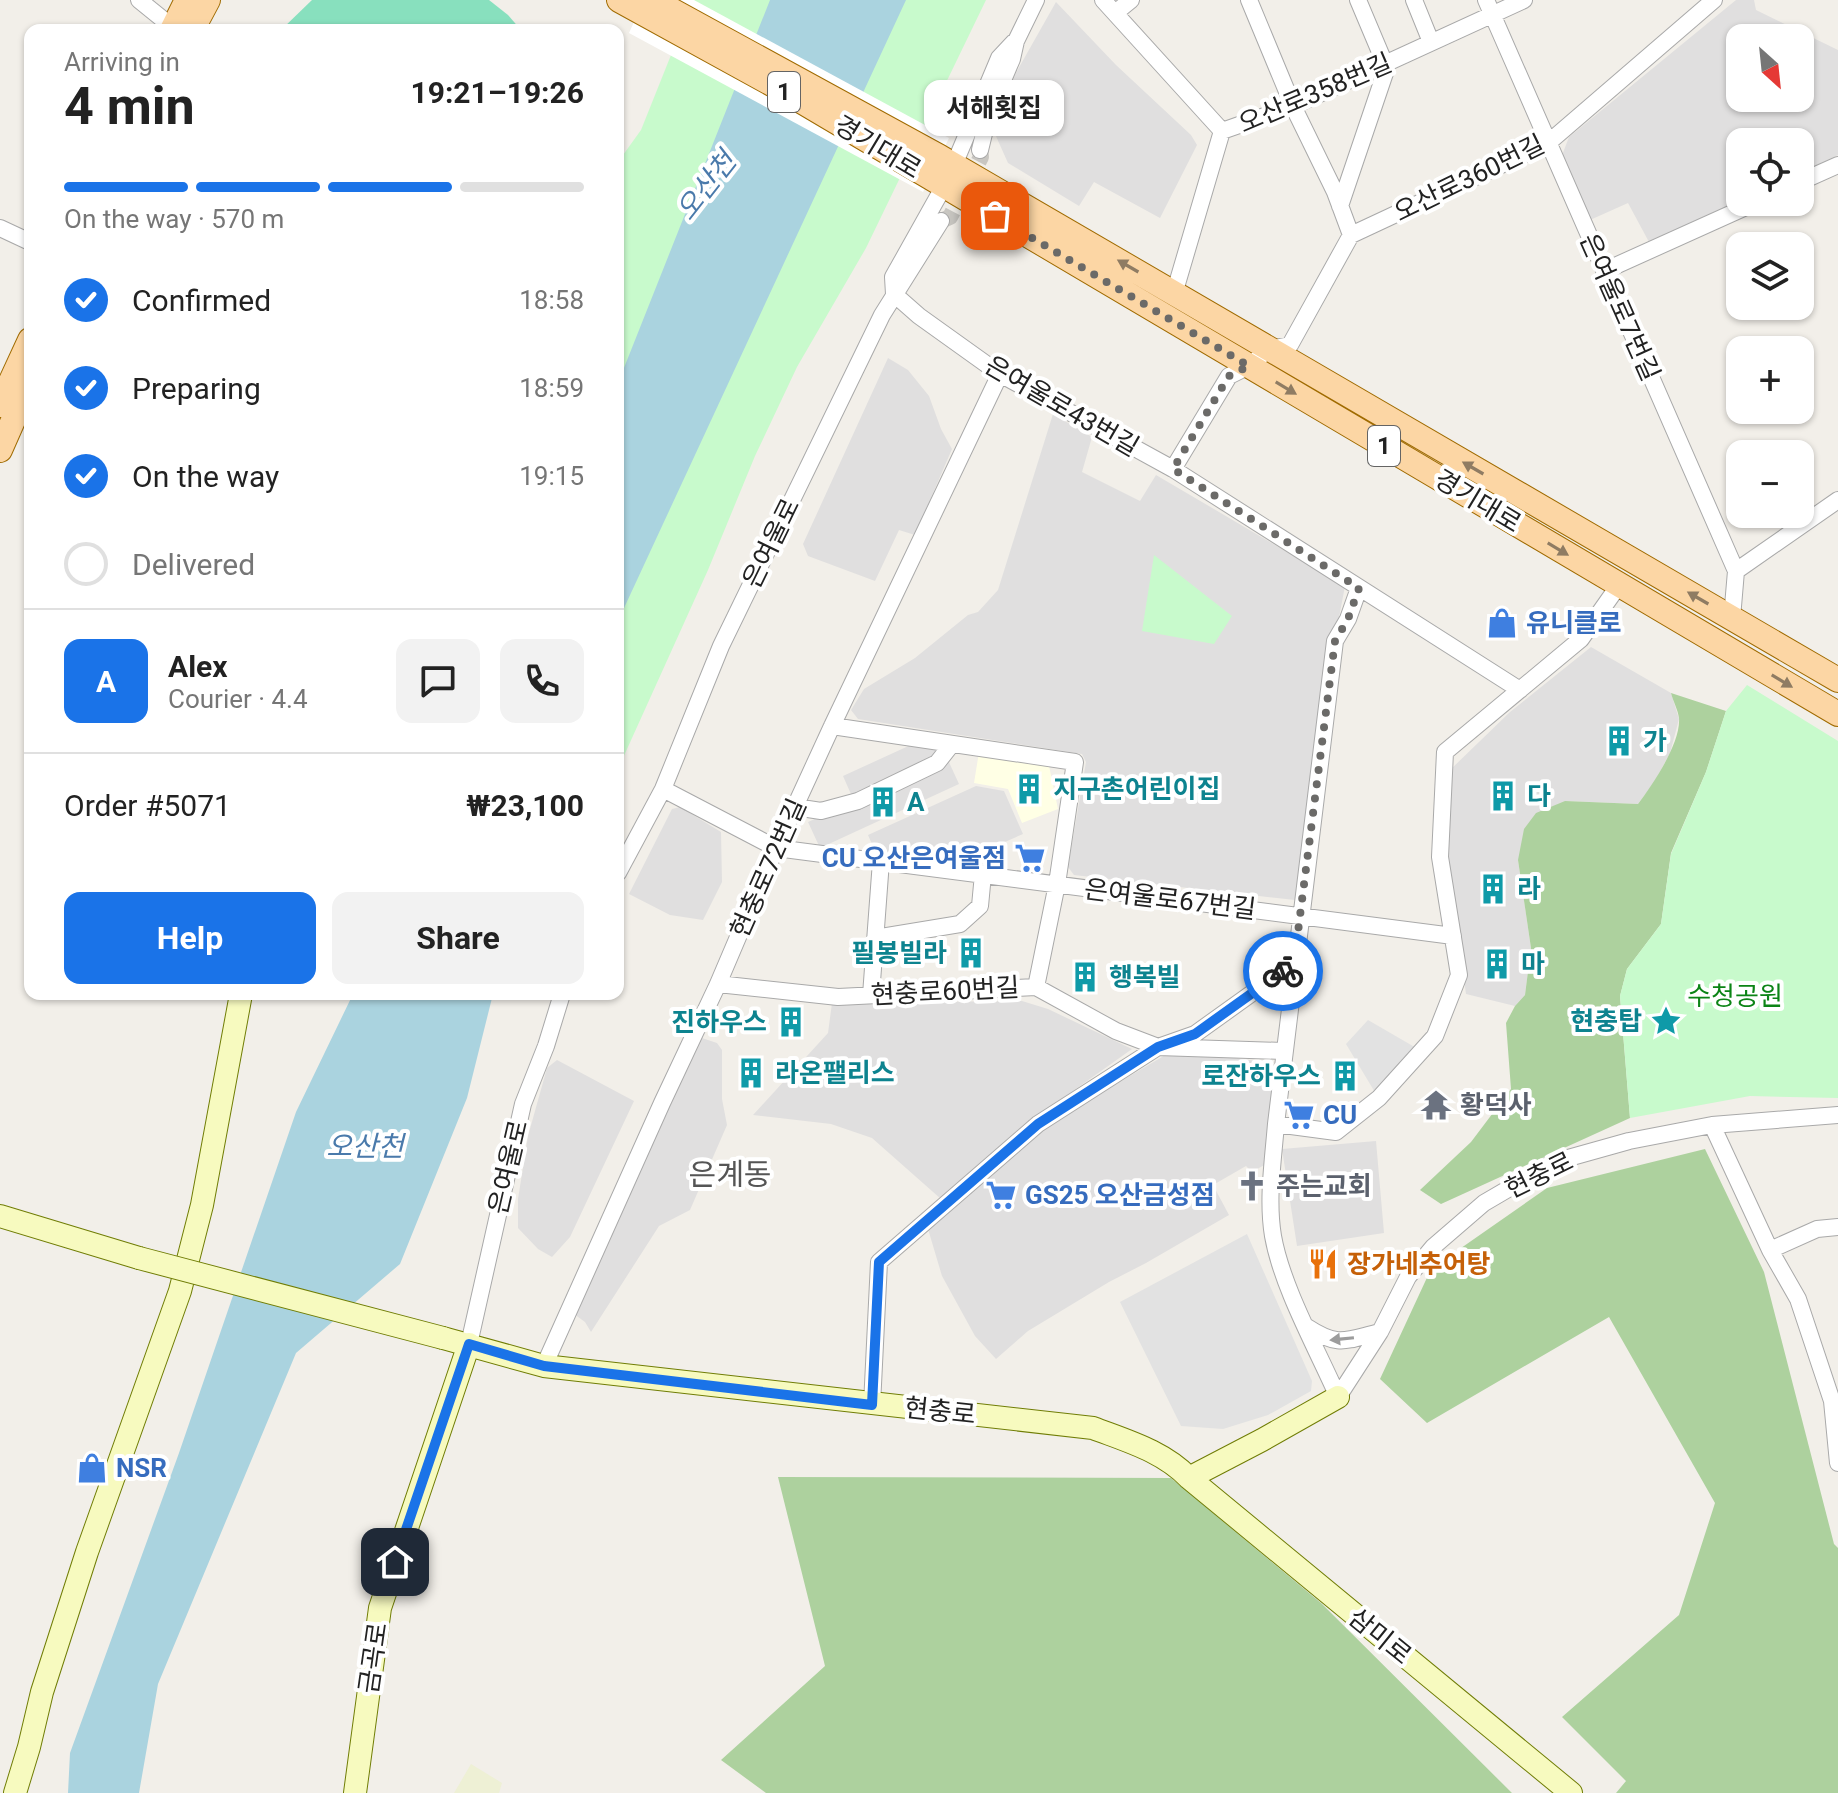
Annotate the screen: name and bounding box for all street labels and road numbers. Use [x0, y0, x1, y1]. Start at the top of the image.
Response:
street label: 오산로358번길 [1234, 47, 1396, 139]
road number: 1 [768, 72, 800, 112]
street label: 경기대로 [829, 110, 927, 184]
street label: 오산로360번길 [1389, 129, 1549, 227]
street label: 은여울로7번길 [1574, 229, 1666, 385]
street label: 은여울로43번길 [980, 350, 1144, 462]
road number: 1 [1368, 426, 1400, 466]
street label: 경기대로 [1429, 464, 1527, 538]
street label: 은여울로 [737, 493, 805, 593]
street label: 현충로72번길 [724, 794, 812, 942]
street label: 은여울로67번길 [1082, 874, 1258, 924]
street label: 현충로60번길 [870, 972, 1020, 1010]
street label: 은여울로 [483, 1117, 533, 1217]
street label: 현충로 [1500, 1146, 1578, 1204]
street label: 현충로 [903, 1392, 977, 1430]
street label: 삼미로 [1343, 1602, 1417, 1670]
street label: 금곡로 [353, 1620, 393, 1696]

